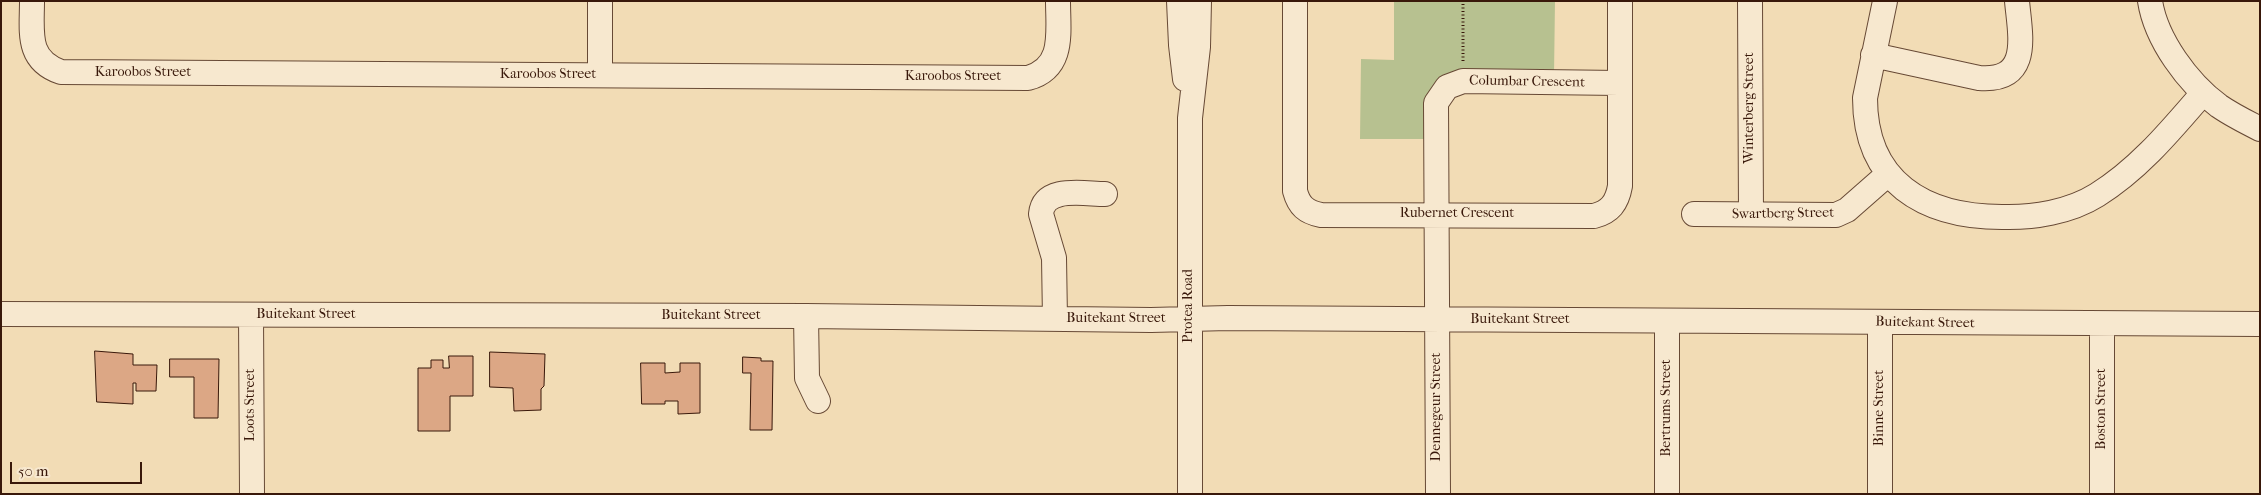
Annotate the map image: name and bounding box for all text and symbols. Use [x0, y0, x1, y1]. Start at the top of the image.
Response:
street label: Winterberg Street [1742, 52, 1758, 164]
street label: Karoobos Street [95, 65, 191, 81]
street label: Karoobos Street [500, 67, 596, 83]
street label: Karoobos Street [905, 69, 1001, 85]
street label: Columbar Crescent [1469, 73, 1585, 91]
street label: Swartberg Street [1732, 205, 1834, 223]
street label: Rubernet Crescent [1400, 206, 1514, 222]
street label: Protea Road [1181, 269, 1197, 343]
street label: Buitekant Street [256, 307, 356, 323]
street label: Buitekant Street [661, 308, 761, 324]
street label: Buitekant Street [1066, 311, 1166, 327]
street label: Buitekant Street [1470, 312, 1570, 328]
street label: Buitekant Street [1875, 314, 1975, 332]
street label: Dennegeur Street [1429, 353, 1445, 461]
street label: Bertrums Street [1659, 359, 1675, 457]
street label: Boston Street [2094, 368, 2110, 450]
street label: Loots Street [243, 369, 259, 441]
street label: Binne Street [1872, 370, 1888, 446]
scale bar [12, 452, 145, 484]
text: 50 m [18, 462, 48, 480]

